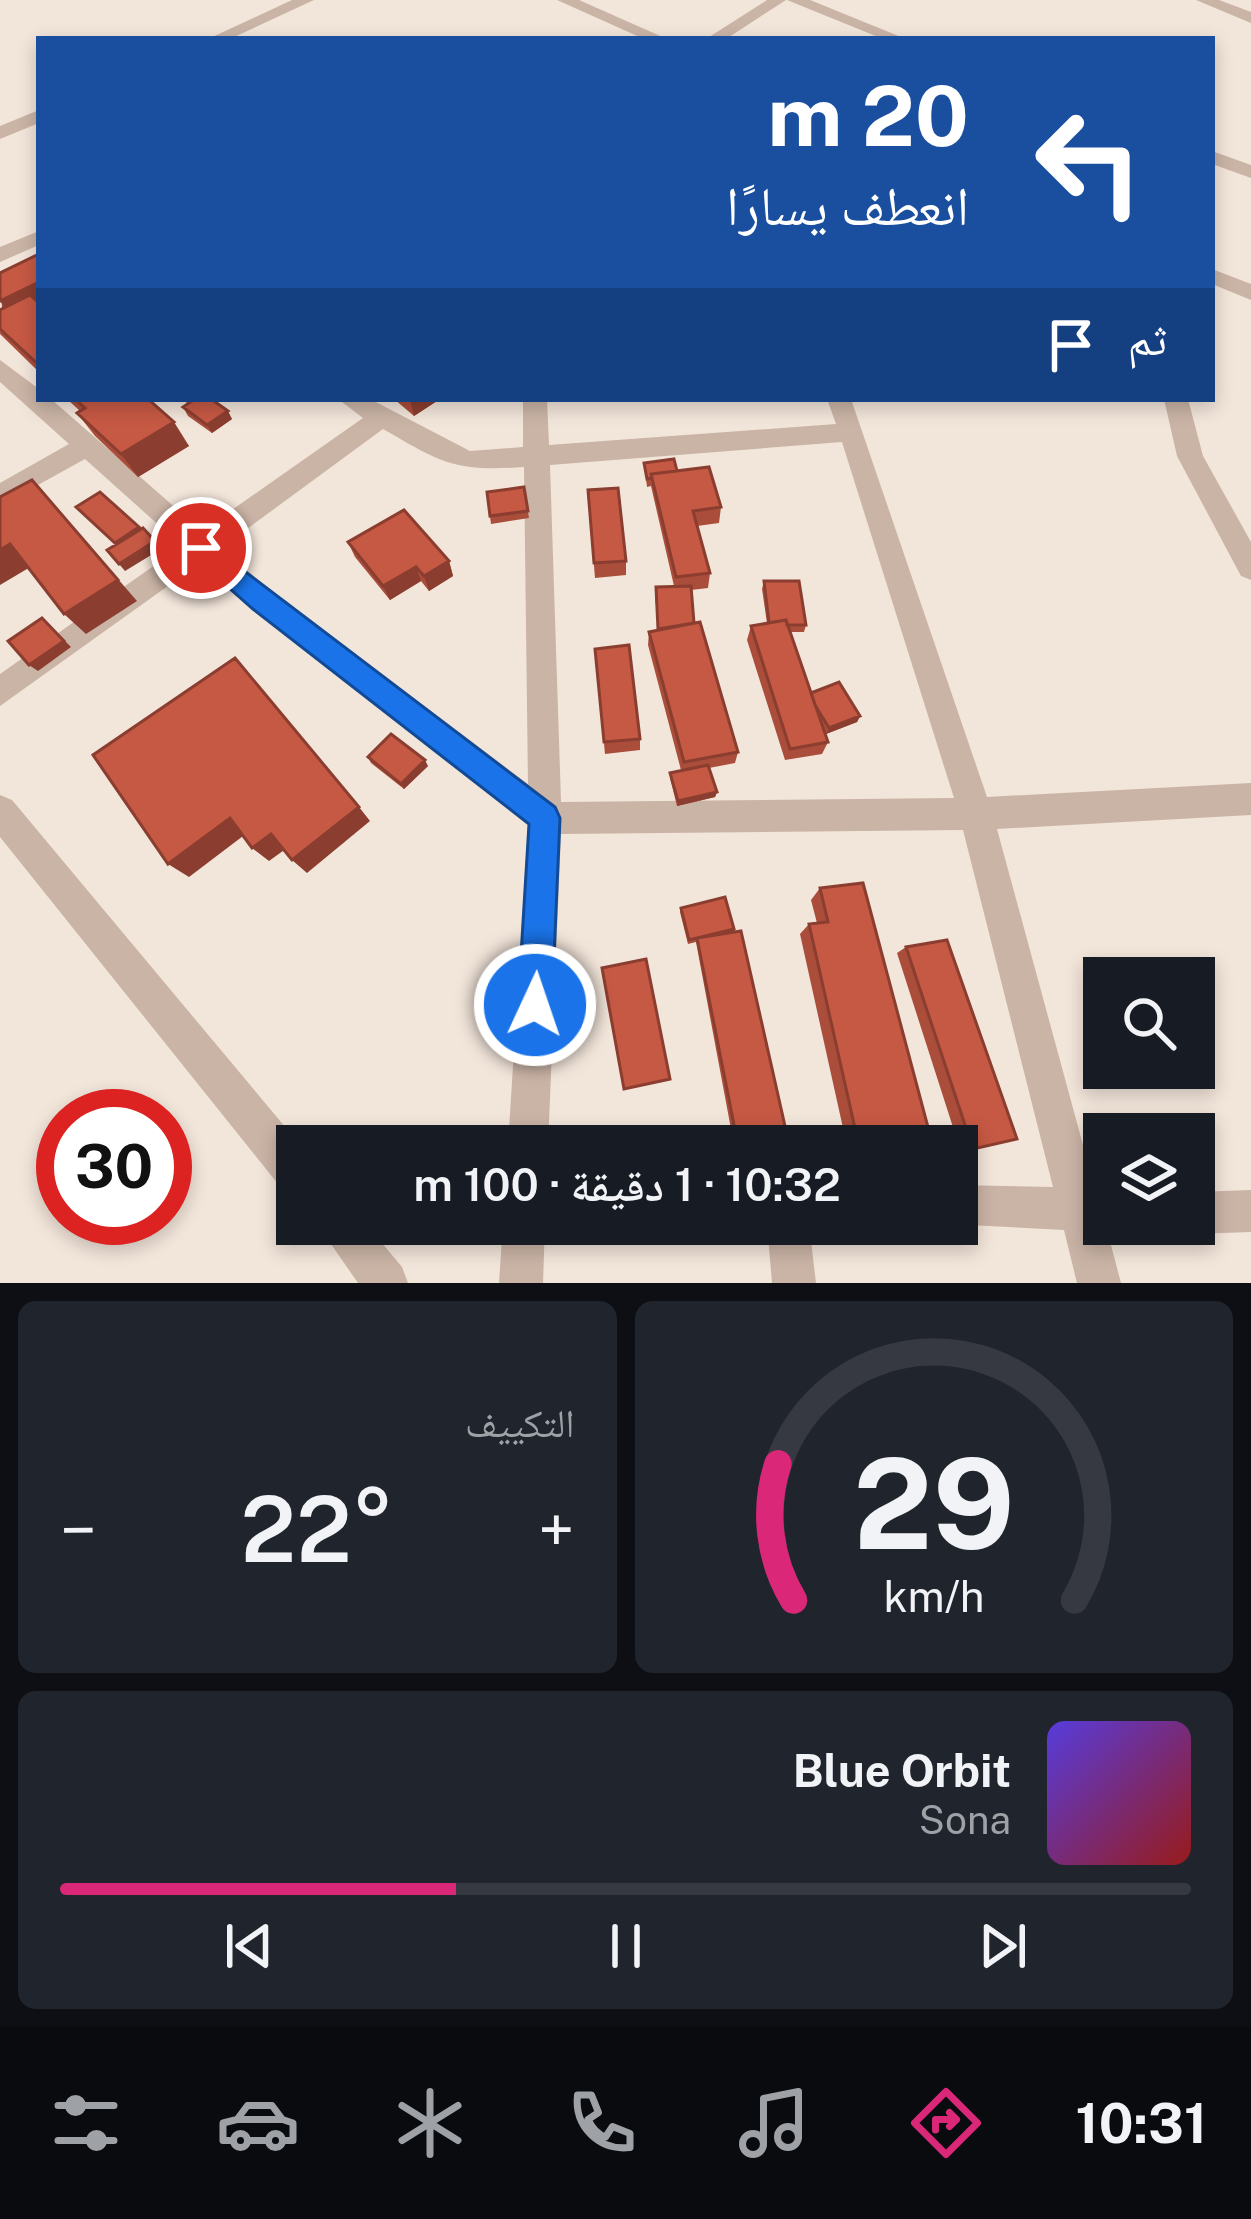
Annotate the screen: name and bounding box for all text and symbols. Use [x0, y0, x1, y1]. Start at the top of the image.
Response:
text: 20 m [767, 66, 969, 165]
icon: left [1011, 84, 1167, 240]
text: انعطف يسارًا [726, 174, 969, 237]
icon: arrive [1038, 312, 1104, 378]
text: ثم [1128, 312, 1167, 365]
pin [150, 497, 252, 599]
icon: arrive [168, 515, 234, 581]
position arrow [472, 942, 598, 1068]
map controls [1083, 957, 1215, 1245]
button: search [1083, 957, 1215, 1089]
speed limit sign: 30 [36, 1089, 192, 1245]
button: layers [1083, 1113, 1215, 1245]
text: 10:32 · 1 دقيقة · 100 m [413, 1158, 841, 1211]
text: التكييف [465, 1400, 575, 1446]
text: 29 [853, 1430, 1014, 1577]
text: 22° [241, 1476, 394, 1582]
text: − [60, 1491, 97, 1569]
text: + [538, 1491, 575, 1569]
text: km/h [883, 1571, 984, 1622]
text: Blue Orbit [793, 1744, 1011, 1797]
text: Sona [919, 1797, 1011, 1843]
icon: previous [216, 1913, 282, 1979]
icon: pause [593, 1913, 659, 1979]
icon: next [970, 1913, 1036, 1979]
icon: filters [44, 2081, 128, 2165]
icon: car [216, 2081, 300, 2165]
icon: climate [388, 2081, 472, 2165]
icon: phone [560, 2081, 644, 2165]
icon: music [732, 2081, 816, 2165]
icon: directions [904, 2081, 988, 2165]
text: 10:31 [1076, 2092, 1207, 2155]

